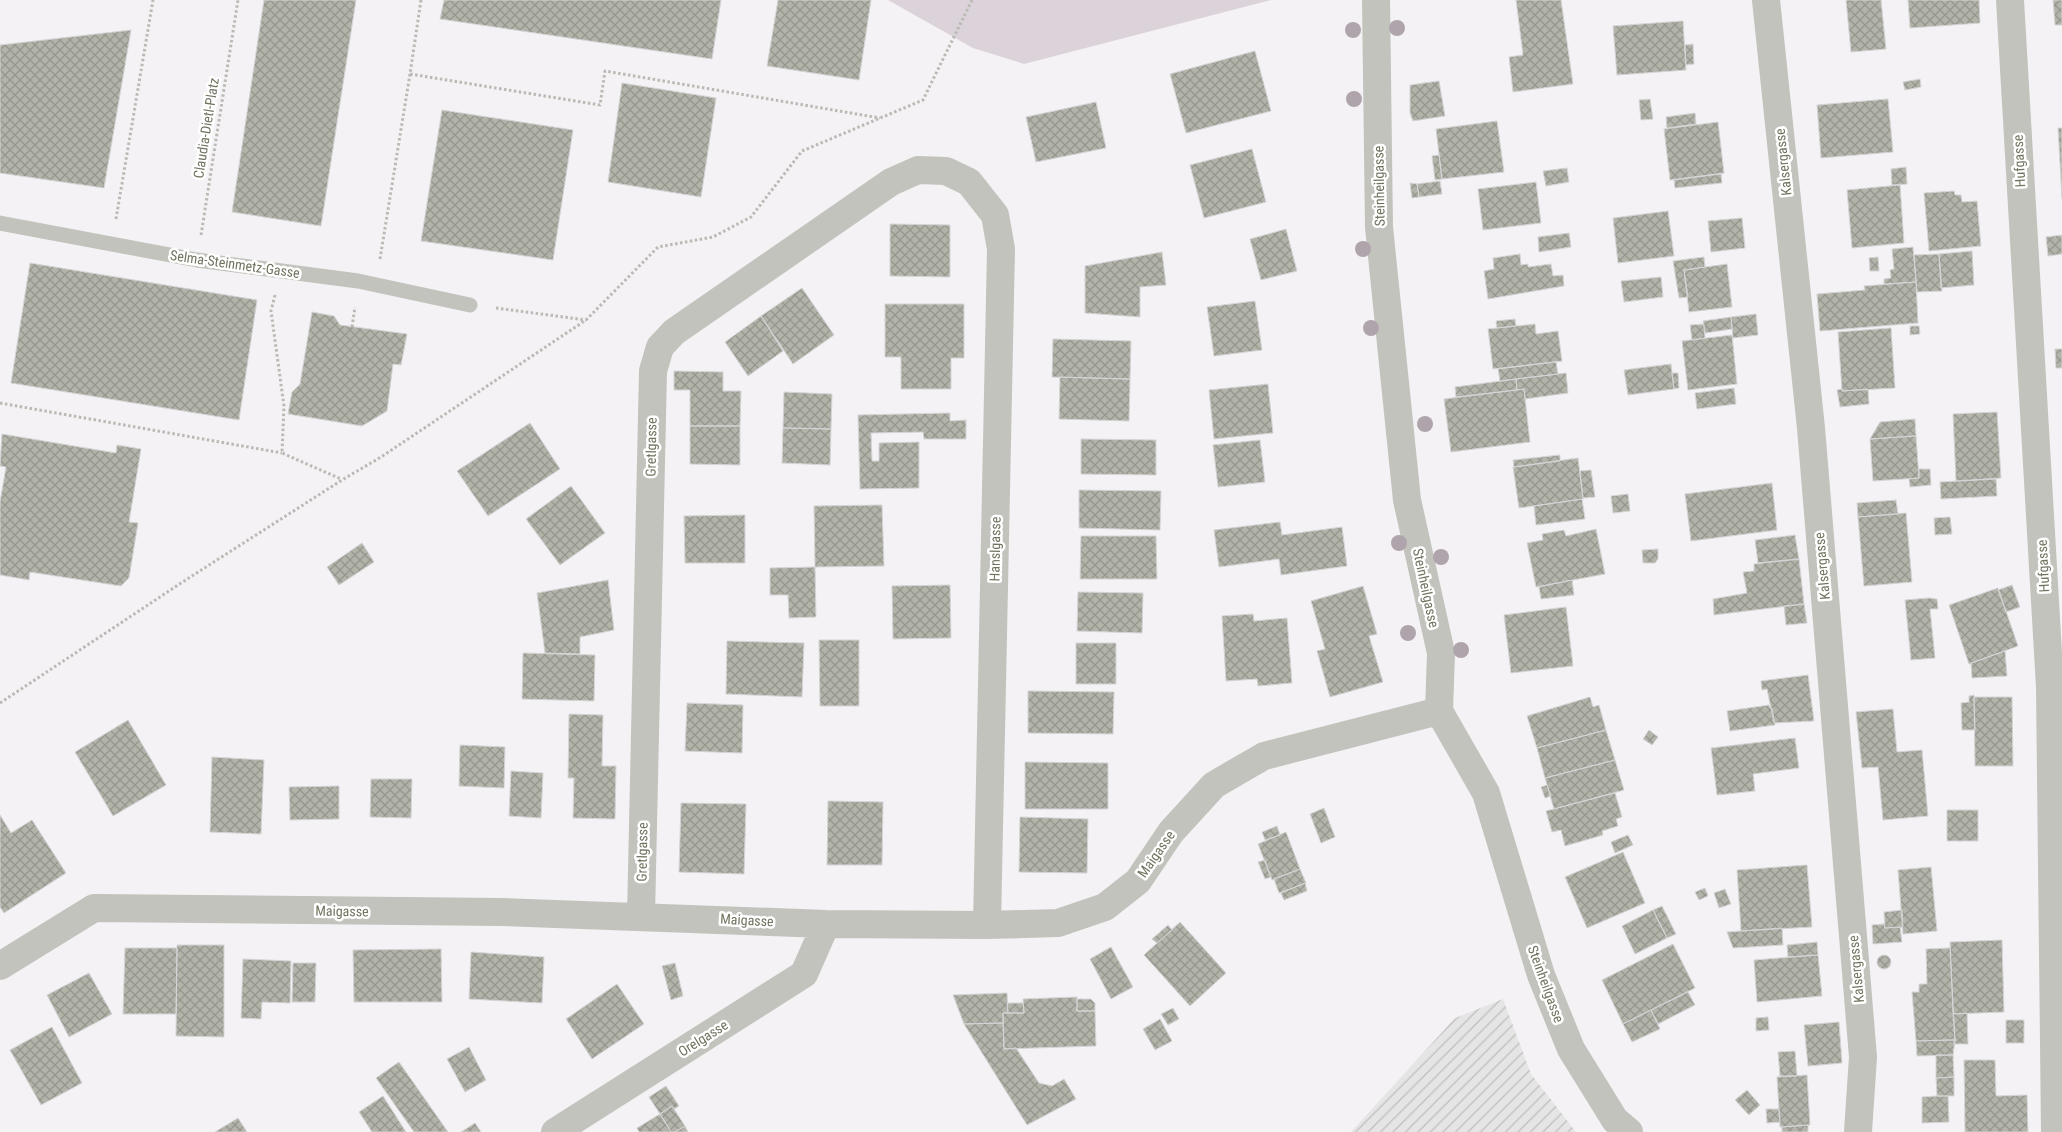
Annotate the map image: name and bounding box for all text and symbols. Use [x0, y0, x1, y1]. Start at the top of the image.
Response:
street label: Claudia-Dietl-Platz [190, 77, 222, 179]
street label: Kalsergasse [1771, 127, 1794, 196]
street label: Hufgasse [2010, 134, 2028, 188]
street label: Steinheilgasse [1370, 145, 1388, 226]
street label: Selma-Steinmetz-Gasse [169, 247, 301, 281]
street label: Gretlgasse [642, 417, 660, 477]
street label: Hanslgasse [986, 516, 1004, 581]
street label: Kalsergasse [1811, 531, 1833, 600]
street label: Hufgasse [2034, 539, 2052, 593]
street label: Steinheilgasse [1410, 547, 1442, 630]
street label: Gretlgasse [633, 822, 651, 882]
street label: Maigasse [1134, 827, 1178, 880]
street label: Maigasse [315, 903, 369, 919]
street label: Maigasse [720, 911, 775, 929]
street label: Kalsergasse [1845, 934, 1867, 1003]
street label: Steinheilgasse [1525, 943, 1567, 1025]
street label: Orelgasse [675, 1016, 731, 1059]

